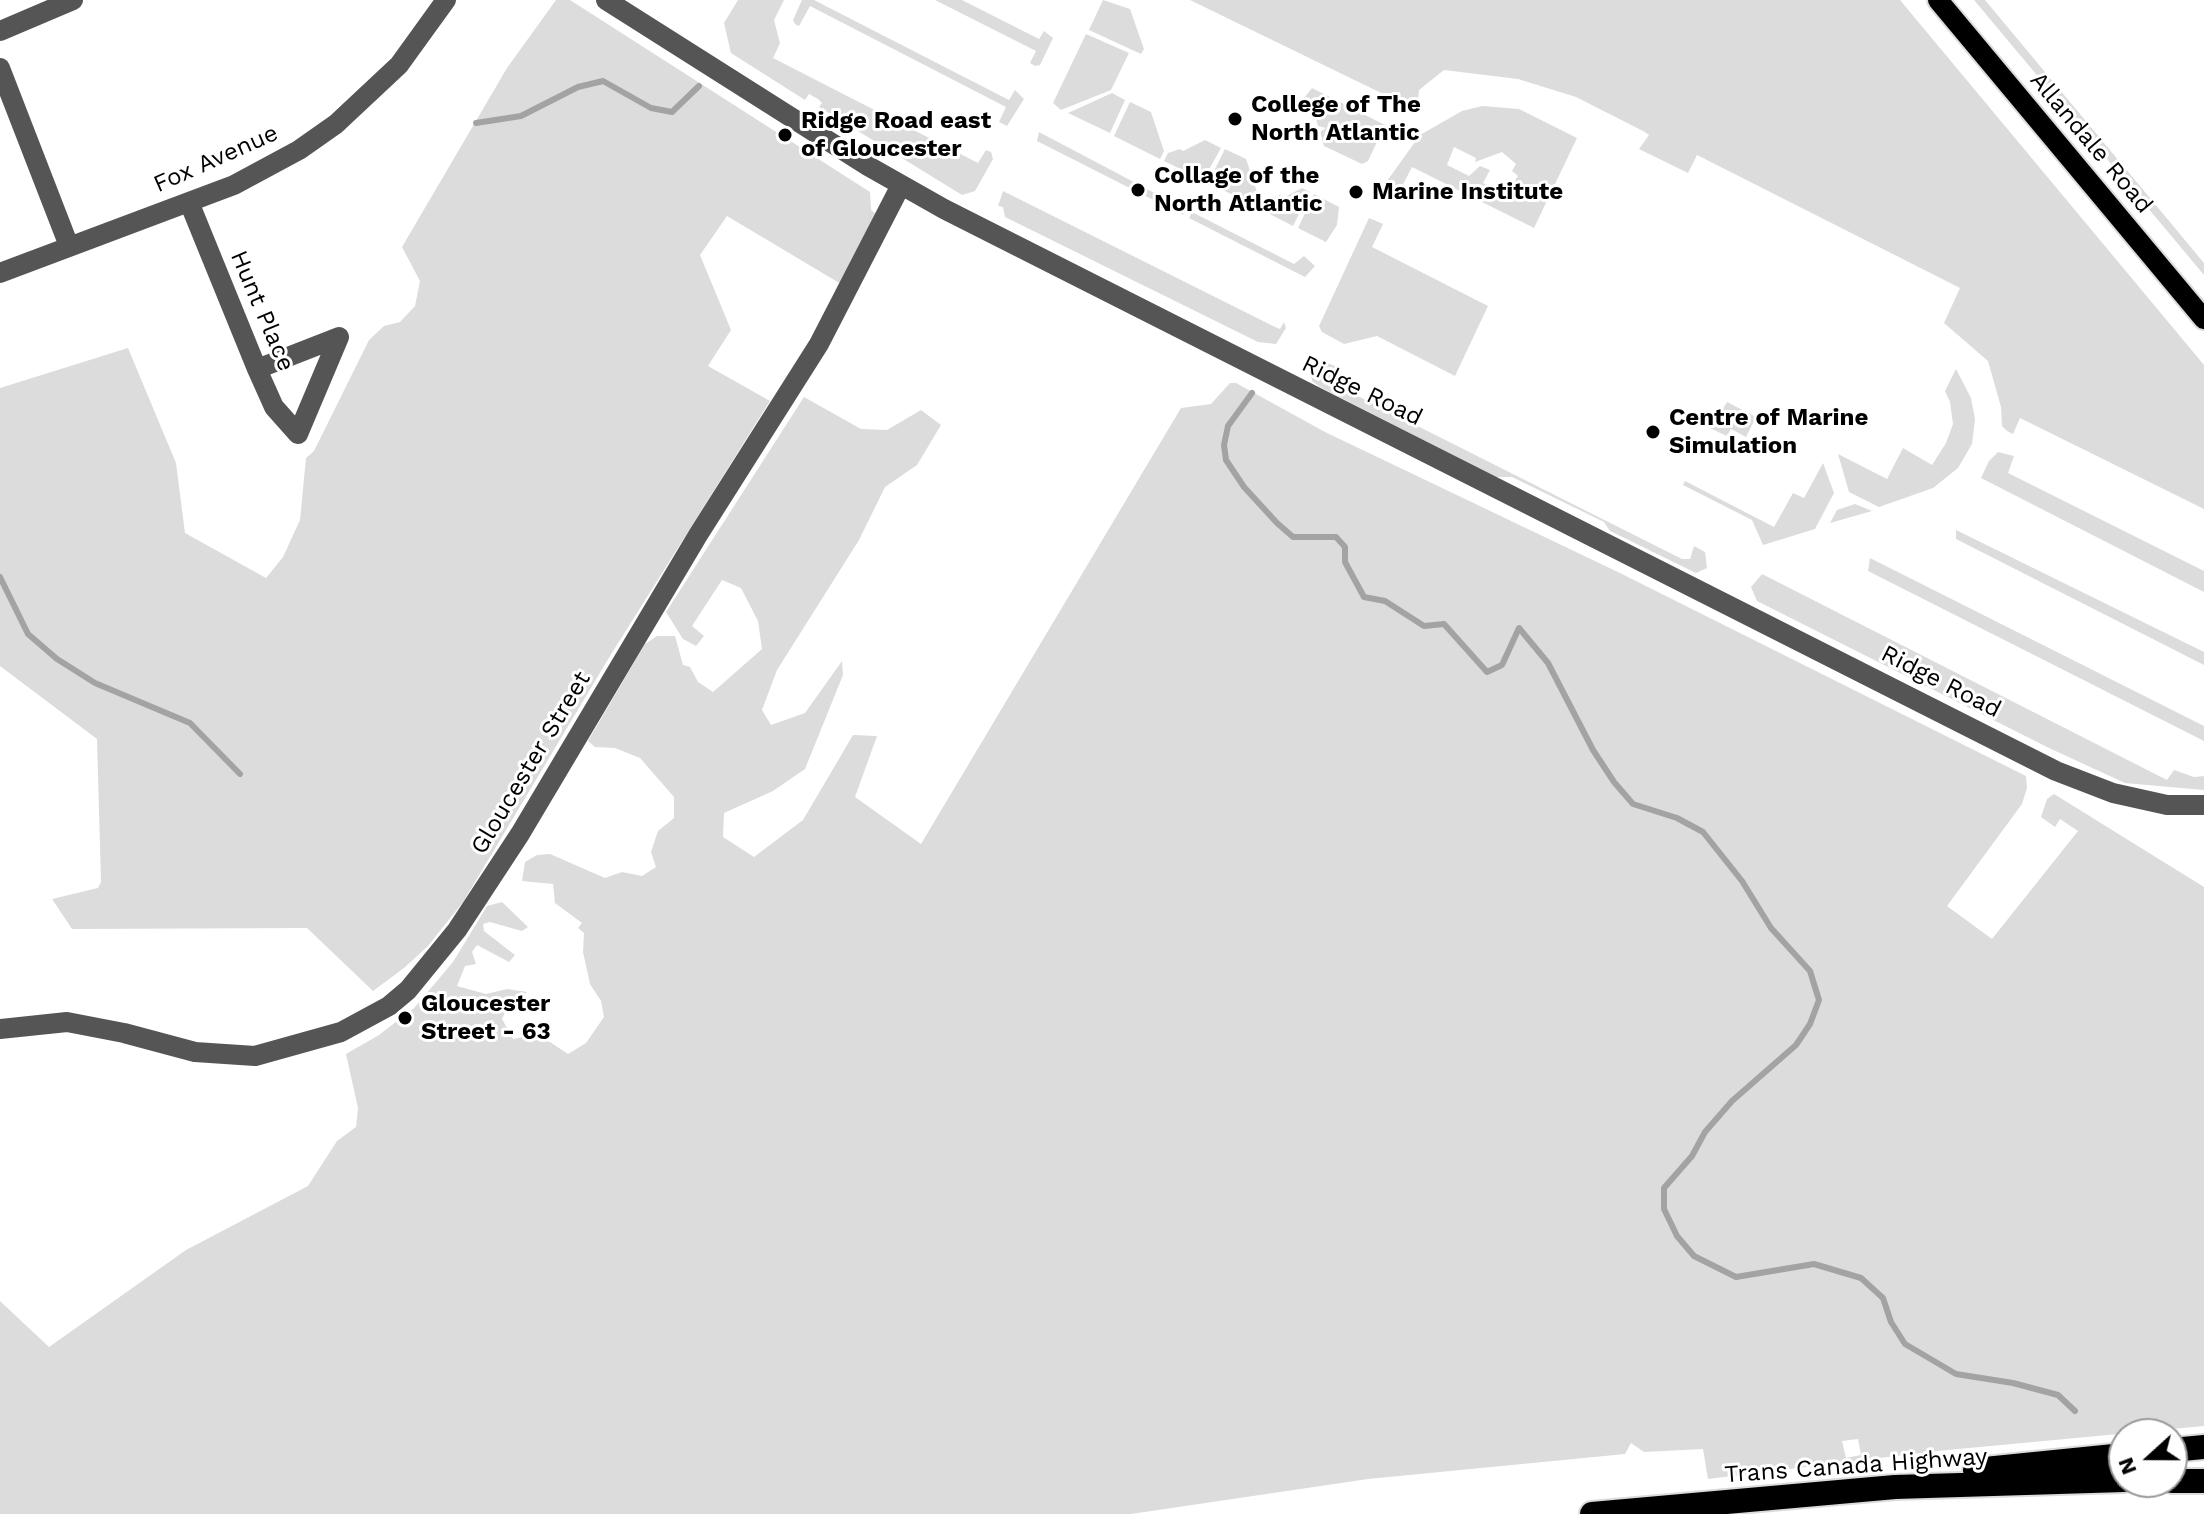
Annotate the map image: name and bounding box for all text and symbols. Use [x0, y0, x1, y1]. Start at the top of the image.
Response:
street label: Allandale Road [2024, 67, 2158, 219]
place label: College of The North Atlantic [1251, 91, 1421, 147]
place label: Ridge Road east of Gloucester [801, 107, 991, 163]
marker: College of The North Atlantic [1226, 110, 1244, 128]
street label: Fox Avenue [149, 119, 283, 199]
marker: Ridge Road east of Gloucester [776, 126, 794, 144]
place label: Collage of the North Atlantic [1154, 162, 1323, 218]
place label: Marine Institute [1372, 178, 1563, 206]
marker: Collage of the North Atlantic [1129, 181, 1147, 199]
marker: Marine Institute [1347, 183, 1365, 201]
street label: Hunt Place [224, 246, 300, 376]
street label: Ridge Road [1297, 349, 1427, 433]
place label: Centre of Marine Simulation [1669, 404, 1868, 460]
marker: Centre of Marine Simulation [1644, 423, 1662, 441]
street label: Ridge Road [1876, 640, 2006, 724]
street label: Gloucester Street [465, 666, 597, 860]
place label: Gloucester Street - 63 [421, 990, 551, 1046]
marker: Gloucester Street - 63 [396, 1009, 414, 1027]
north arrow [2108, 1418, 2188, 1498]
street label: Trans Canada Highway [1724, 1442, 1988, 1490]
text: N [2112, 1454, 2142, 1478]

